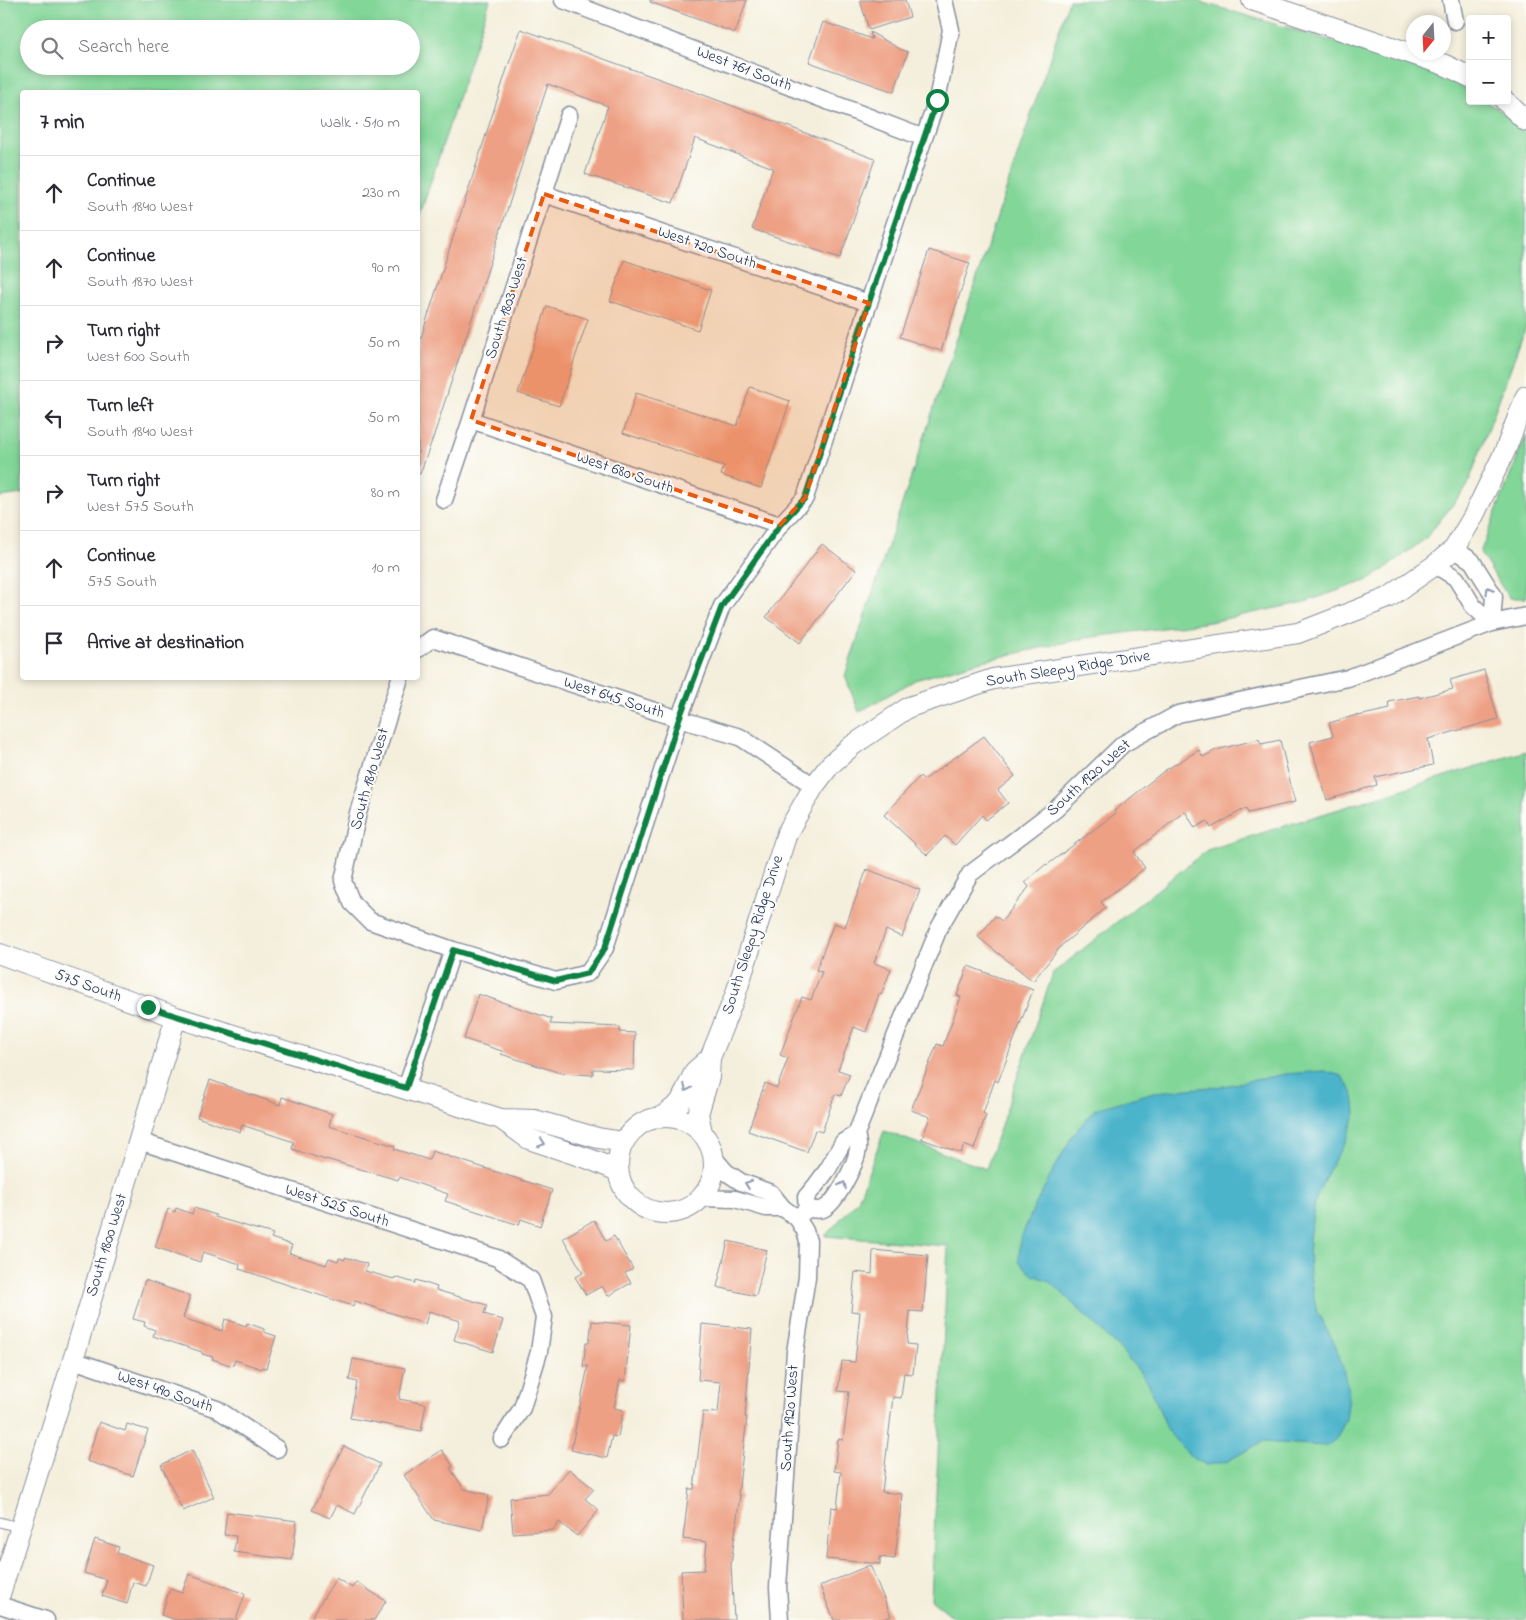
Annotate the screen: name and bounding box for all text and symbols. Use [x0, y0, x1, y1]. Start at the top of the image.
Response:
north arrow [1406, 15, 1451, 60]
map controls [1466, 15, 1511, 105]
button: + [1466, 15, 1511, 60]
search box [20, 20, 420, 75]
icon: search [38, 34, 66, 62]
text: Search here [78, 34, 169, 61]
street label: West 761 South [693, 40, 795, 98]
button: − [1466, 60, 1511, 105]
route start [926, 89, 949, 112]
text: 7 min [40, 108, 84, 138]
text: Walk · 510 m [320, 111, 400, 135]
text: Continue [87, 168, 155, 195]
icon: ahead [40, 179, 68, 207]
text: 230 m [362, 181, 400, 205]
text: South 1840 West [87, 195, 193, 219]
street label: West 720 South [654, 220, 760, 276]
text: Continue [87, 243, 155, 270]
street label: South 1803 West [479, 253, 535, 362]
icon: ahead [40, 254, 68, 282]
text: 90 m [372, 256, 400, 280]
text: South 1870 West [87, 270, 193, 294]
text: Turn right [87, 318, 160, 345]
icon: right [40, 329, 68, 357]
text: 50 m [368, 331, 400, 355]
text: West 600 South [87, 345, 190, 369]
text: Turn left [87, 393, 154, 420]
icon: left [40, 404, 68, 432]
text: 50 m [368, 406, 400, 430]
text: South 1840 West [87, 420, 193, 444]
street label: West 680 South [573, 445, 677, 501]
text: Turn right [87, 468, 160, 495]
icon: right [40, 479, 68, 507]
text: 80 m [371, 481, 400, 505]
text: West 575 South [87, 495, 194, 519]
text: Continue [87, 543, 155, 570]
icon: ahead [40, 554, 68, 582]
text: 10 m [372, 556, 400, 580]
text: 575 South [87, 570, 157, 594]
one-way arrow [1486, 587, 1496, 596]
icon: arrive [40, 629, 68, 657]
text: Arrive at destination [87, 630, 244, 657]
street label: South Sleepy Ridge Drive [984, 644, 1153, 694]
street label: West 645 South [561, 670, 667, 726]
street label: South 1810 West [344, 725, 396, 833]
street label: South 1920 West [1041, 733, 1137, 823]
street label: South Sleepy Ridge Drive [716, 852, 790, 1018]
street label: 575 South [51, 963, 125, 1009]
route end [137, 996, 160, 1019]
one-way arrow [683, 1083, 693, 1092]
one-way arrow [538, 1137, 546, 1147]
street label: West 525 South [282, 1178, 392, 1234]
one-way arrow [744, 1180, 753, 1190]
one-way arrow [837, 1181, 847, 1190]
street label: South 1800 West [80, 1190, 134, 1300]
street label: South 1920 West [774, 1363, 806, 1472]
street label: West 490 South [114, 1364, 216, 1420]

